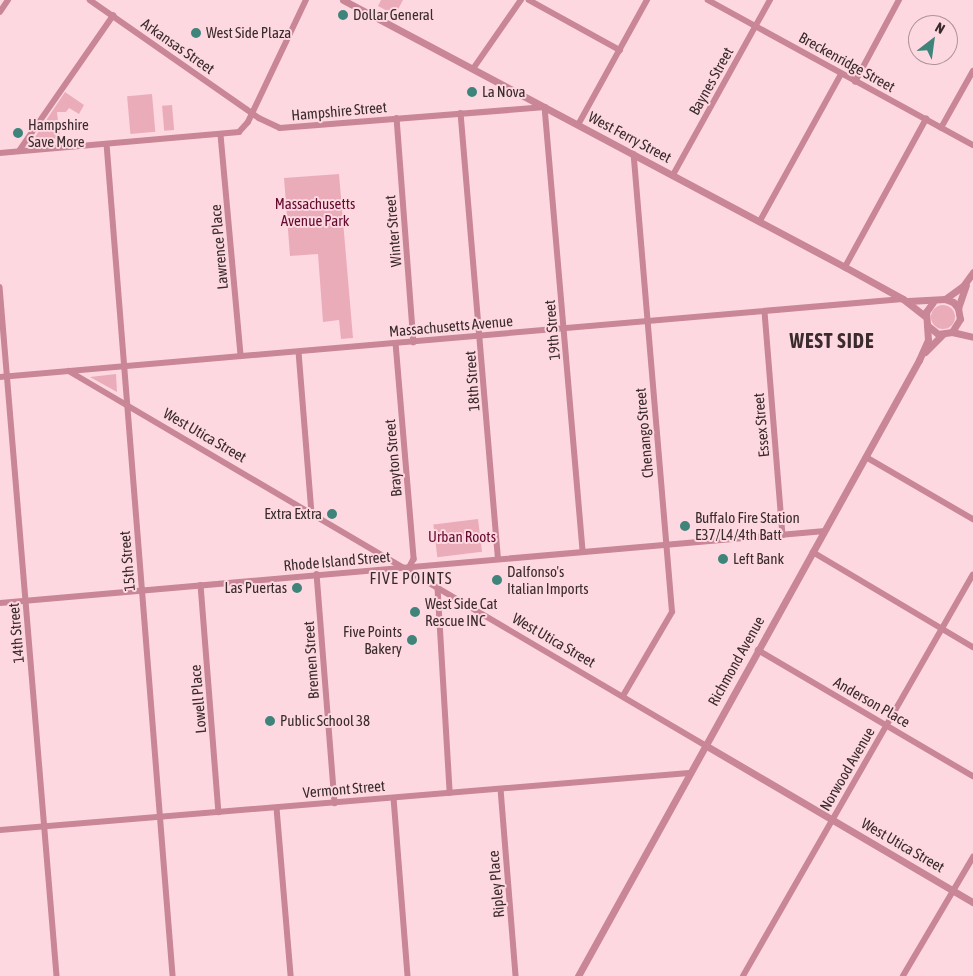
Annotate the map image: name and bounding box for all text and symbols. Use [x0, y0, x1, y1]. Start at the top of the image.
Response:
place label: Dollar General [353, 6, 434, 24]
marker: Dollar General [337, 9, 349, 21]
street label: Arkansas Street [138, 14, 218, 78]
north arrow [908, 15, 958, 65]
text: N [932, 19, 948, 37]
place label: West Side Plaza [206, 24, 291, 42]
marker: West Side Plaza [190, 27, 202, 39]
street label: Breckenridge Street [796, 28, 898, 96]
street label: Baynes Street [685, 44, 737, 118]
place label: La Nova [482, 83, 526, 101]
marker: La Nova [466, 86, 478, 98]
street label: Hampshire Street [290, 98, 388, 124]
street label: West Ferry Street [585, 108, 675, 166]
place label: Hampshire Save More [28, 115, 89, 150]
marker: Hampshire Save More [12, 127, 24, 139]
park label: Massachusetts Avenue Park [275, 194, 355, 229]
street label: Winter Street [381, 194, 405, 268]
street label: Lawrence Place [206, 204, 232, 290]
street label: 19th Street [540, 299, 564, 361]
street label: Massachusetts Avenue [388, 312, 514, 340]
district label: WEST SIDE [788, 328, 876, 352]
street label: 18th Street [461, 350, 483, 412]
street label: Chenango Street [631, 387, 657, 479]
street label: Essex Street [749, 392, 773, 458]
street label: West Utica Street [160, 404, 250, 466]
street label: Brayton Street [381, 418, 405, 498]
place label: Extra Extra [264, 505, 322, 523]
marker: Extra Extra [326, 508, 338, 520]
place label: Buffalo Fire Station E37/L4/4th Batt [695, 508, 800, 543]
marker: Buffalo Fire Station E37/L4/4th Batt [679, 520, 691, 532]
park label: Urban Roots [428, 528, 496, 546]
street label: 15th Street [115, 530, 139, 592]
street label: Rhode Island Street [283, 547, 391, 575]
place label: Left Bank [733, 550, 784, 568]
marker: Left Bank [717, 553, 729, 565]
place label: Dalfonso's Italian Imports [507, 562, 589, 597]
district label: FIVE POINTS [368, 568, 454, 588]
marker: Dalfonso's Italian Imports [491, 574, 503, 586]
place label: Las Puertas [225, 579, 287, 597]
marker: Las Puertas [291, 582, 303, 594]
place label: West Side Cat Rescue INC [425, 594, 498, 629]
street label: 14th Street [4, 602, 28, 664]
marker: West Side Cat Rescue INC [409, 606, 421, 618]
street label: West Utica Street [509, 609, 599, 671]
street label: Richmond Avenue [704, 613, 768, 709]
street label: Bremen Street [299, 620, 323, 700]
place label: Five Points Bakery [343, 622, 402, 657]
marker: Five Points Bakery [406, 634, 418, 646]
street label: Lowell Place [186, 664, 210, 734]
street label: Anderson Place [831, 673, 913, 731]
place label: Public School 38 [280, 712, 370, 730]
marker: Public School 38 [264, 715, 276, 727]
street label: Norwood Avenue [816, 724, 878, 814]
street label: Vermont Street [302, 776, 386, 802]
street label: West Utica Street [858, 814, 948, 876]
street label: Ripley Place [484, 850, 508, 918]

